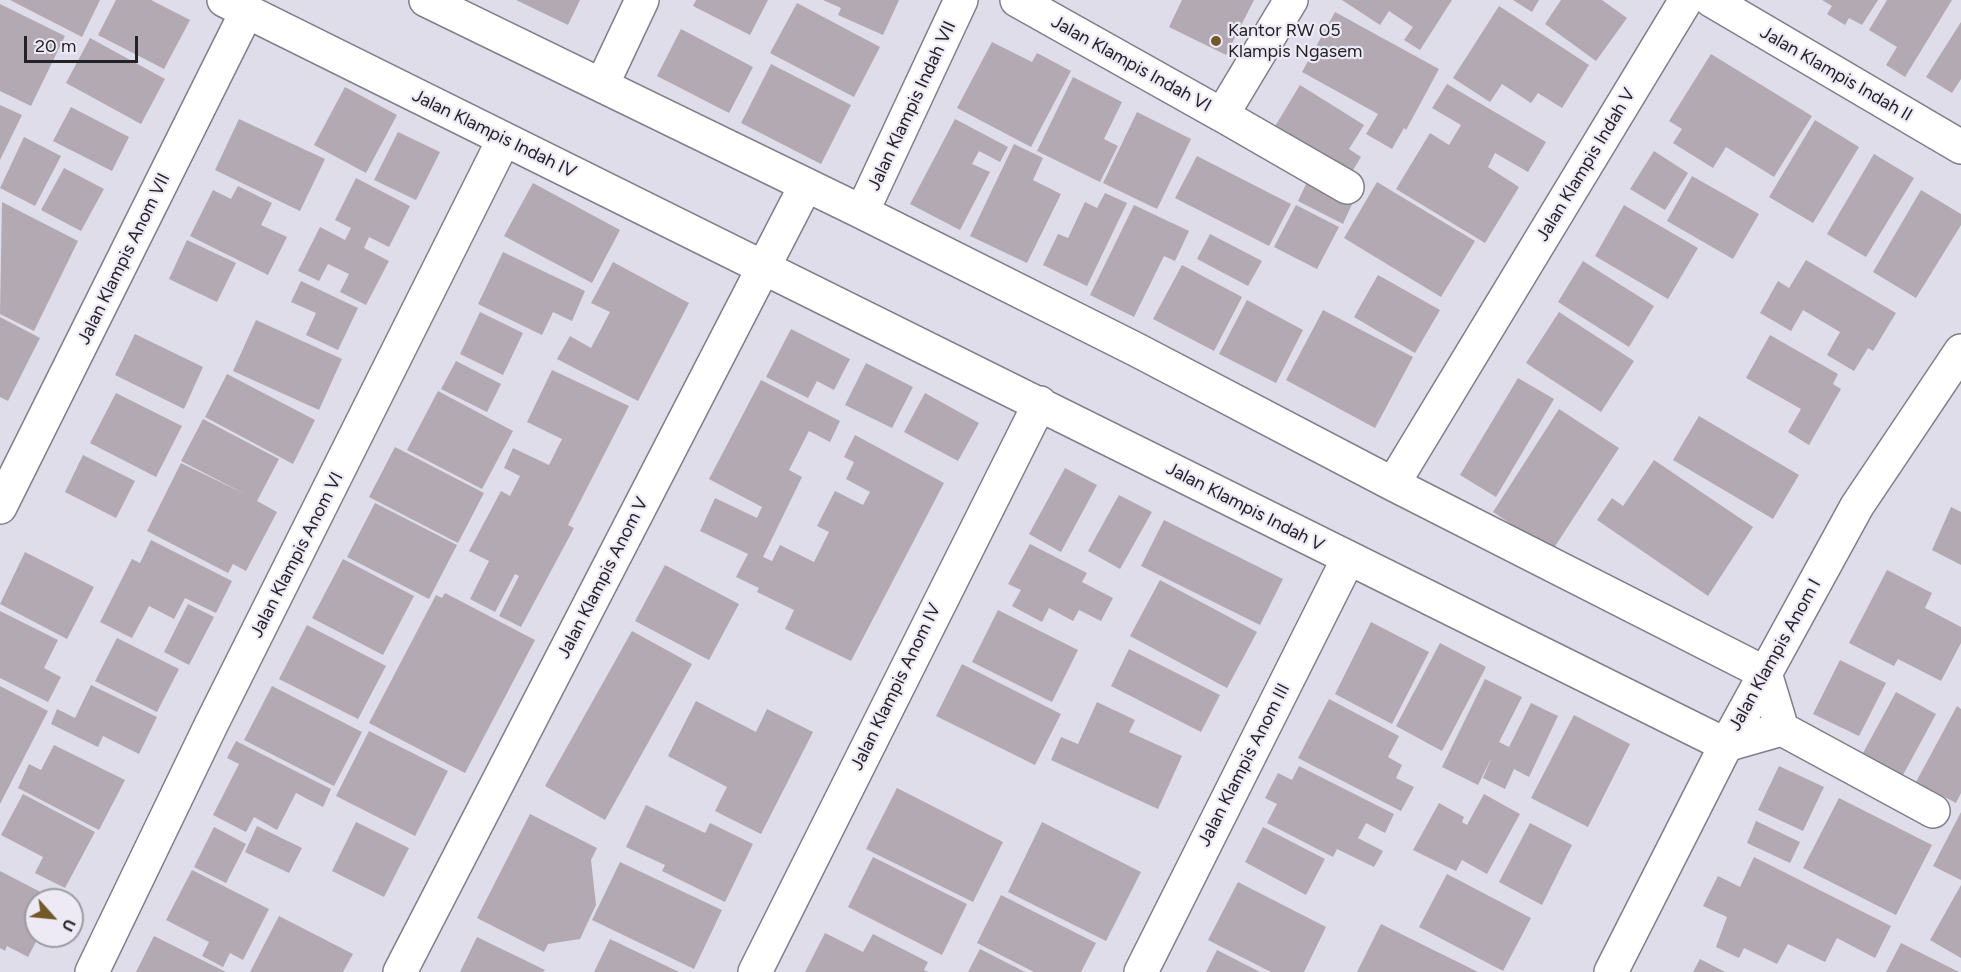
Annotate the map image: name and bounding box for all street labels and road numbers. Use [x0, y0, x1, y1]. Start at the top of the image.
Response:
street label: Jalan Klampis Indah VI [1047, 11, 1215, 117]
street label: Jalan Klampis Indah VII [863, 18, 961, 194]
street label: Jalan Klampis Indah II [1756, 22, 1916, 126]
street label: Jalan Klampis Indah IV [409, 85, 579, 183]
street label: Jalan Klampis Indah V [1532, 85, 1640, 245]
street label: Jalan Klampis Anom VII [73, 170, 175, 348]
street label: Jalan Klampis Indah V [1162, 458, 1328, 556]
street label: Jalan Klampis Anom VI [246, 469, 348, 641]
street label: Jalan Klampis Anom V [553, 494, 653, 662]
street label: Jalan Klampis Anom I [1724, 575, 1826, 735]
street label: Jalan Klampis Anom IV [846, 600, 946, 774]
street label: Jalan Klampis Anom III [1193, 680, 1295, 850]

